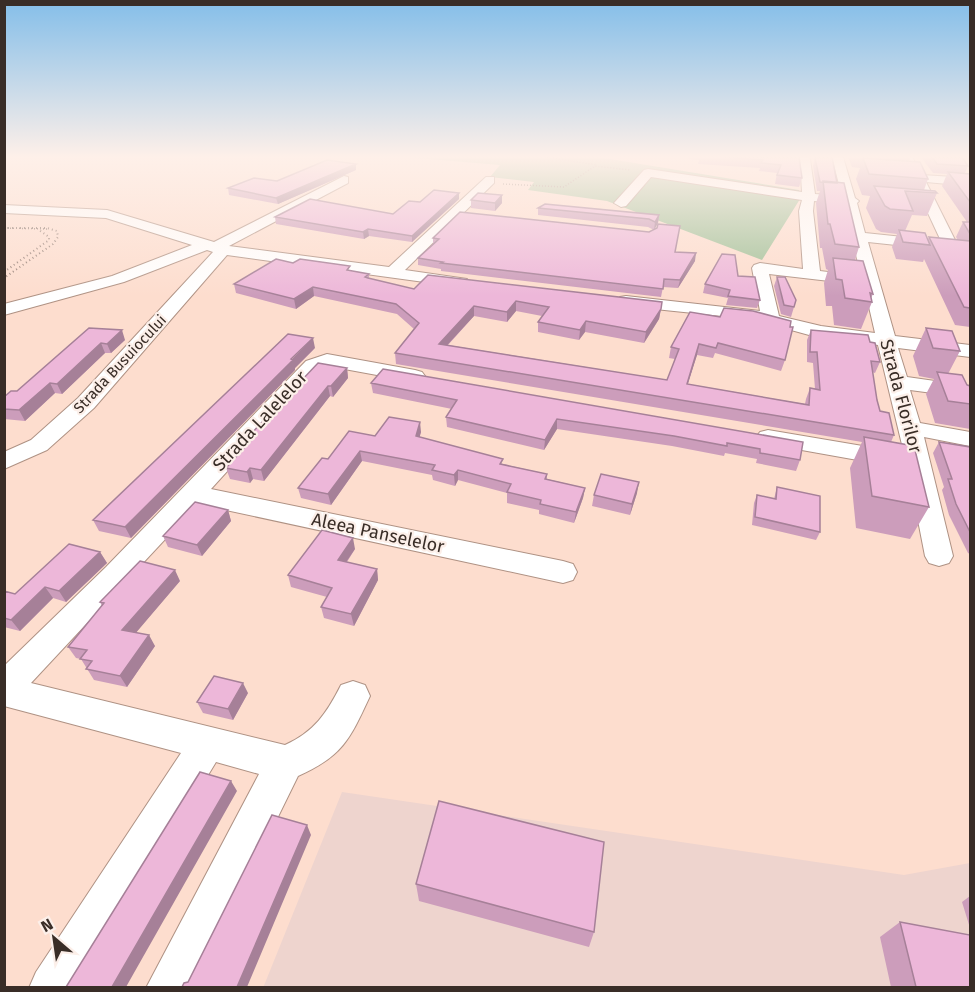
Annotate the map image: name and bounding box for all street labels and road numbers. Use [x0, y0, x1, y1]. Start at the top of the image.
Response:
street label: Strada Busuiocului [70, 311, 170, 417]
street label: Strada Florilor [875, 337, 927, 455]
street label: Strada Lalelelor [208, 366, 312, 476]
street label: Aleea Panselelor [310, 508, 446, 558]

